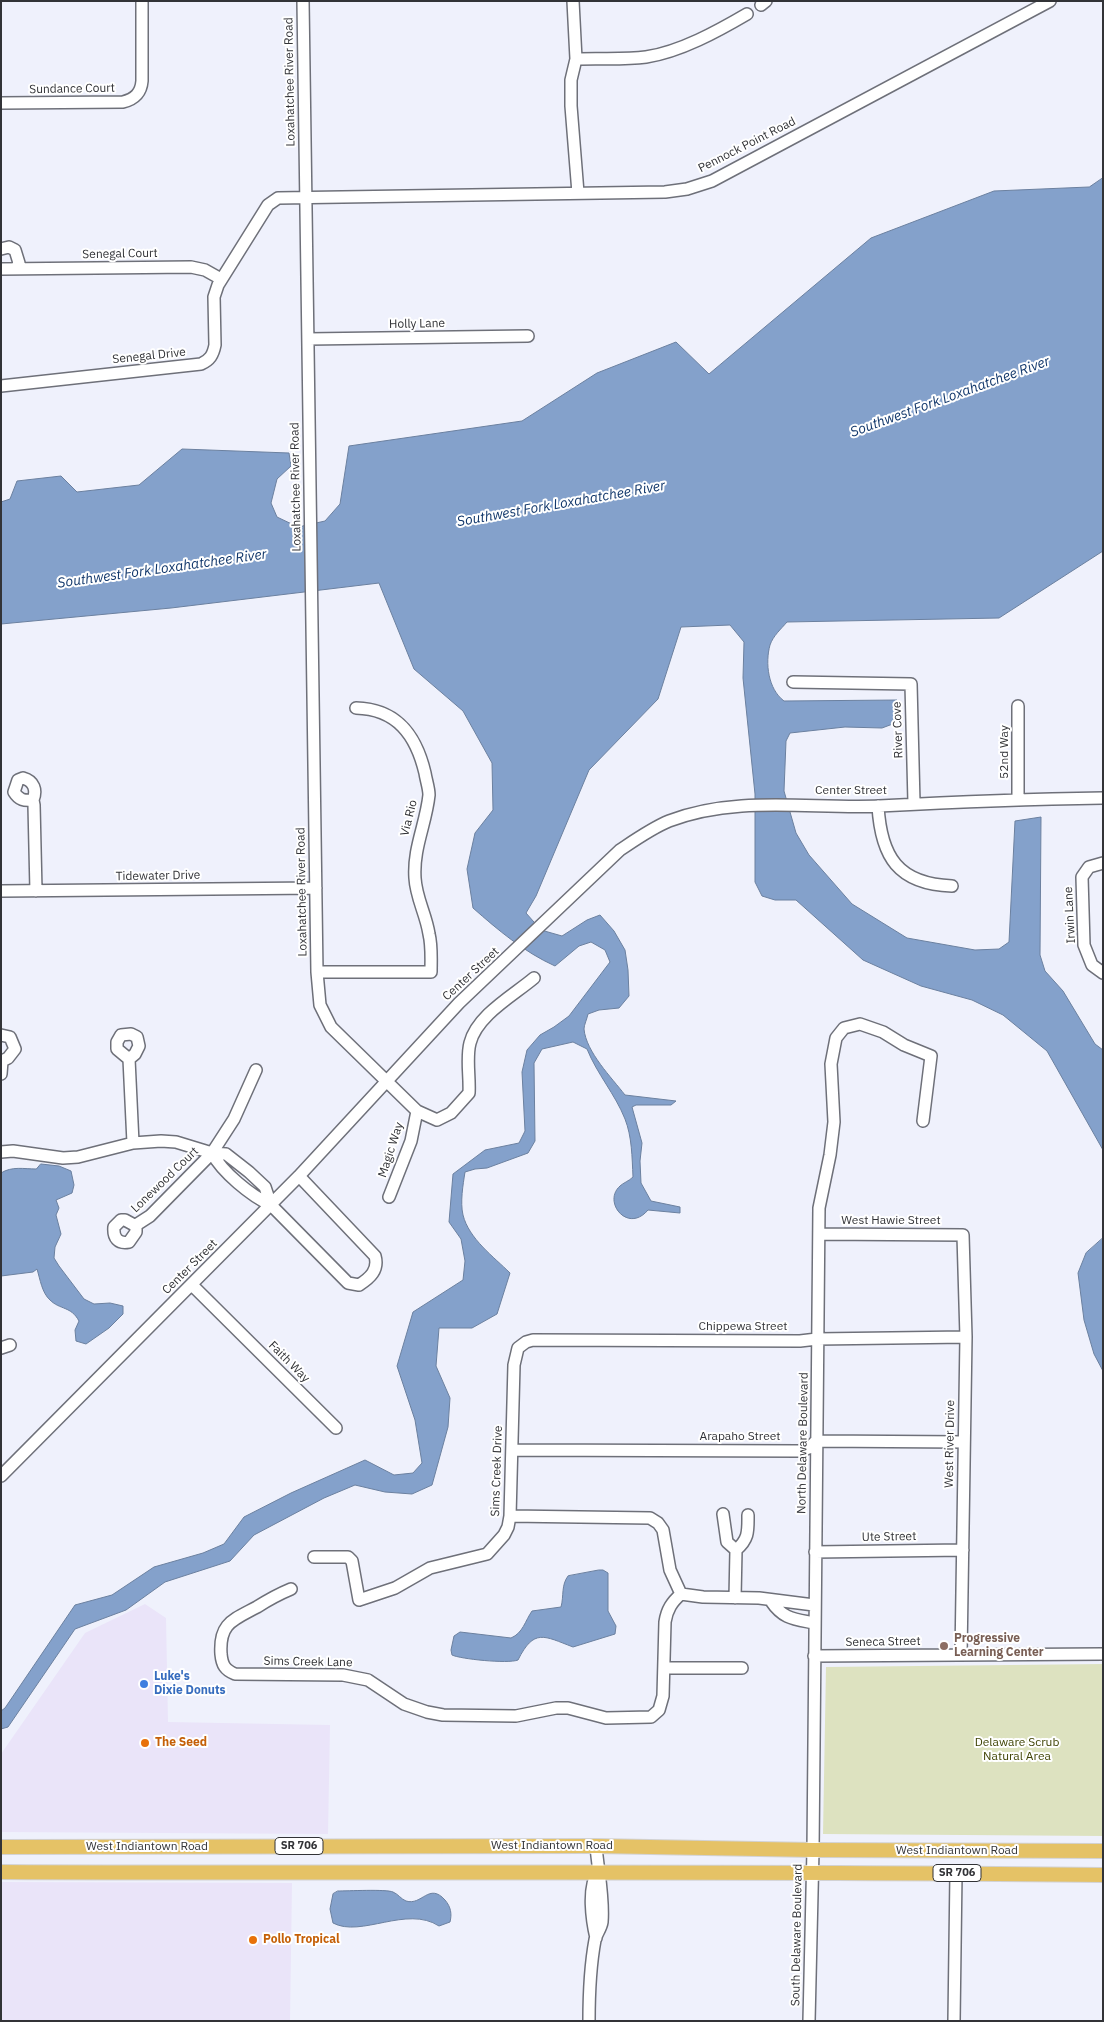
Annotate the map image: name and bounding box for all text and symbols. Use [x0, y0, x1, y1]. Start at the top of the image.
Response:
street label: Loxahatchee River Road [282, 17, 298, 147]
street label: Sundance Court [29, 81, 115, 97]
street label: Pennock Point Road [696, 114, 798, 176]
street label: Senegal Court [82, 246, 158, 262]
street label: Holly Lane [389, 316, 445, 332]
street label: Senegal Drive [112, 345, 186, 367]
water label: Southwest Fork Loxahatchee River [848, 353, 1052, 441]
street label: Loxahatchee River Road [288, 422, 304, 552]
water label: Southwest Fork Loxahatchee River [456, 477, 666, 531]
water label: Southwest Fork Loxahatchee River [56, 546, 268, 592]
street label: River Cove [890, 701, 906, 759]
street label: 52nd Way [998, 725, 1012, 779]
street label: Center Street [815, 784, 887, 798]
street label: Via Rio [398, 798, 420, 838]
street label: Loxahatchee River Road [294, 827, 310, 957]
street label: Tidewater Drive [116, 868, 200, 884]
street label: Irwin Lane [1061, 886, 1079, 944]
street label: Center Street [440, 944, 502, 1004]
street label: Magic Way [375, 1121, 407, 1179]
street label: Lonewood Court [128, 1144, 202, 1216]
street label: West Hawie Street [841, 1214, 941, 1228]
street label: Center Street [160, 1237, 220, 1297]
street label: Chippewa Street [699, 1320, 787, 1334]
street label: Faith Way [265, 1338, 313, 1386]
street label: North Delaware Boulevard [795, 1372, 811, 1514]
street label: West River Drive [942, 1400, 958, 1488]
street label: Sims Creek Drive [488, 1425, 506, 1517]
street label: Arapaho Street [699, 1430, 781, 1444]
street label: Ute Street [862, 1529, 916, 1545]
place label: Progressive Learning Center [954, 1632, 1044, 1660]
street label: Seneca Street [845, 1634, 921, 1650]
marker: Progressive Learning Center [938, 1640, 950, 1652]
street label: Sims Creek Lane [263, 1654, 353, 1670]
place label: Luke's Dixie Donuts [154, 1670, 226, 1698]
marker: Luke's Dixie Donuts [138, 1678, 150, 1690]
place label: The Seed [155, 1736, 207, 1750]
park label: Delaware Scrub Natural Area [975, 1736, 1059, 1764]
marker: The Seed [139, 1737, 151, 1749]
road number: SR 706 [275, 1838, 323, 1854]
street label: West Indiantown Road [491, 1839, 613, 1853]
street label: West Indiantown Road [86, 1840, 208, 1854]
street label: West Indiantown Road [896, 1844, 1018, 1858]
street label: South Delaware Boulevard [789, 1864, 805, 2006]
road number: SR 706 [933, 1865, 981, 1882]
place label: Pollo Tropical [263, 1933, 340, 1947]
marker: Pollo Tropical [247, 1934, 259, 1946]

